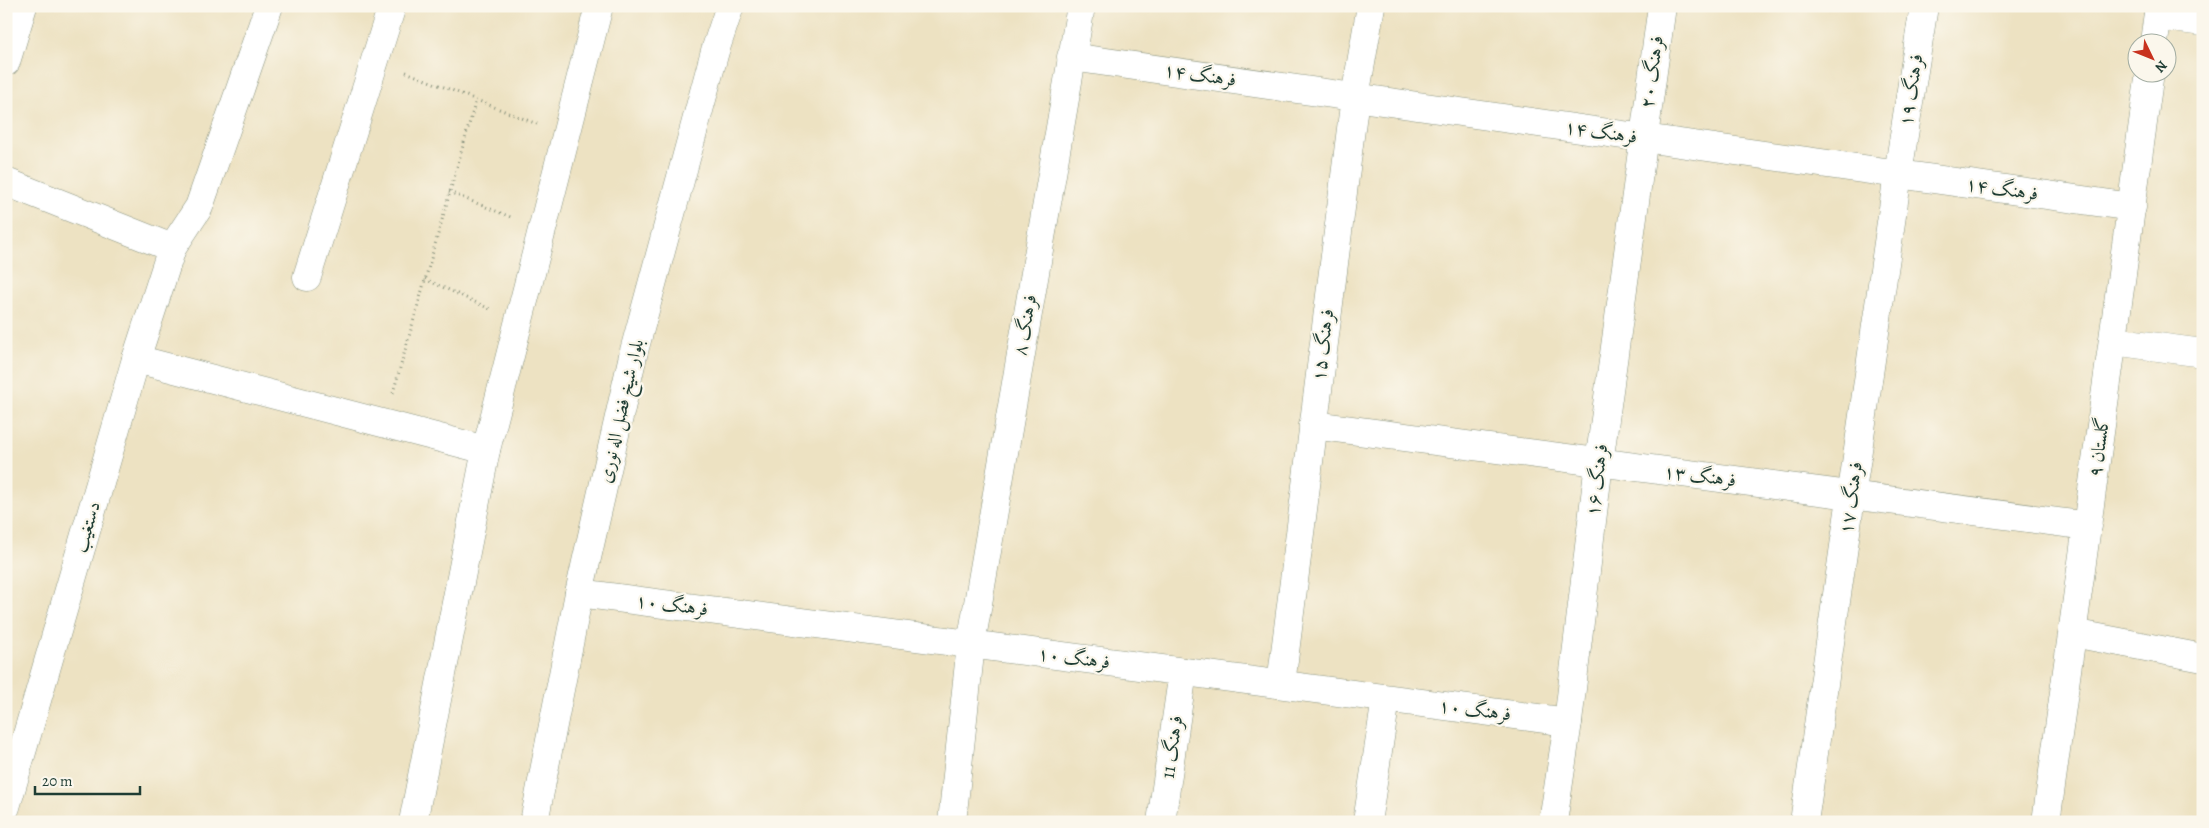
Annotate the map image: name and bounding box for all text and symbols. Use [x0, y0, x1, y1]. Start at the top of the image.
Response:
north arrow [2126, 32, 2176, 82]
street label: فرهنگ ۲۰ [1634, 34, 1670, 110]
street label: فرهنگ ۱۹ [1892, 52, 1930, 128]
text: N [2151, 56, 2172, 77]
street label: فرهنگ ۱۴ [1162, 57, 1238, 93]
street label: فرهنگ ۱۴ [1563, 114, 1639, 150]
street label: فرهنگ ۱۴ [1964, 171, 2040, 207]
street label: فرهنگ ۸ [1007, 292, 1043, 358]
street label: فرهنگ ۱۵ [1306, 307, 1340, 383]
street label: بلوار شیخ فضل اله نوری [592, 336, 654, 487]
street label: گلستان ۹ [2082, 415, 2116, 479]
street label: فرهنگ ۱۶ [1580, 442, 1614, 518]
street label: فرهنگ ۱۳ [1662, 459, 1738, 493]
street label: فرهنگ ۱۷ [1833, 460, 1869, 536]
street label: دستغیب [67, 498, 107, 556]
street label: فرهنگ ۱۰ [634, 588, 710, 622]
street label: فرهنگ ۱۰ [1036, 641, 1112, 675]
street label: فرهنگ ۱۰ [1437, 693, 1513, 727]
street label: فرهنگ 11 [1155, 714, 1189, 780]
scale bar [35, 763, 140, 795]
text: 20 m [42, 771, 73, 791]

